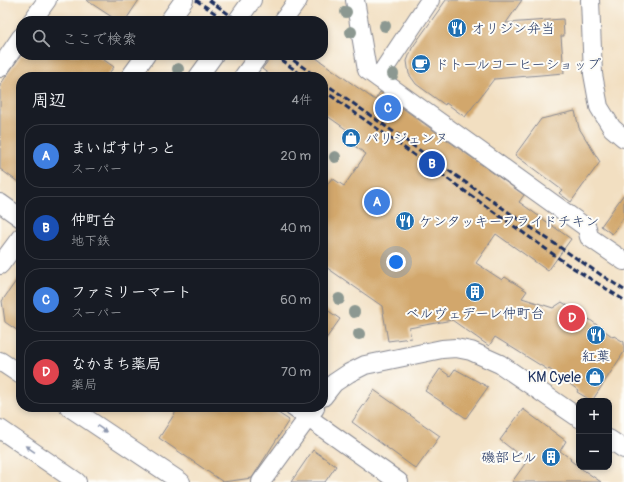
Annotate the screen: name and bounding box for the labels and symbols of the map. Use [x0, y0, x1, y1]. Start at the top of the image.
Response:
restaurant icon: オリジン弁当 [446, 17, 468, 39]
place label: オリジン弁当 [471, 20, 555, 37]
cafe icon: ドトールコーヒーショップ [410, 53, 432, 75]
place label: ドトールコーヒーショップ [435, 56, 601, 73]
pin: C [375, 93, 401, 123]
shop icon: パリジェンヌ [340, 127, 362, 149]
place label: パリジェンヌ [365, 130, 448, 147]
pin: B [419, 149, 445, 179]
pin: A [364, 187, 390, 217]
restaurant icon: ケンタッキーフライドチキン [394, 210, 416, 232]
place label: ケンタッキーフライドチキン [419, 213, 599, 230]
your location [386, 252, 406, 272]
building icon: ベルヴェデーレ仲町台 [464, 281, 486, 303]
pin: D [559, 303, 585, 333]
place label: ベルヴェデーレ仲町台 [405, 305, 545, 322]
restaurant icon: 紅葉 [585, 324, 607, 346]
place label: 紅葉 [582, 348, 610, 365]
shop icon: KM Cyele [584, 366, 606, 388]
place label: KM Cyele [528, 369, 581, 386]
one-way arrow [96, 425, 107, 433]
one-way arrow [24, 446, 35, 453]
building icon: 磯部ビル [540, 446, 562, 468]
place label: 磯部ビル [481, 449, 537, 466]

